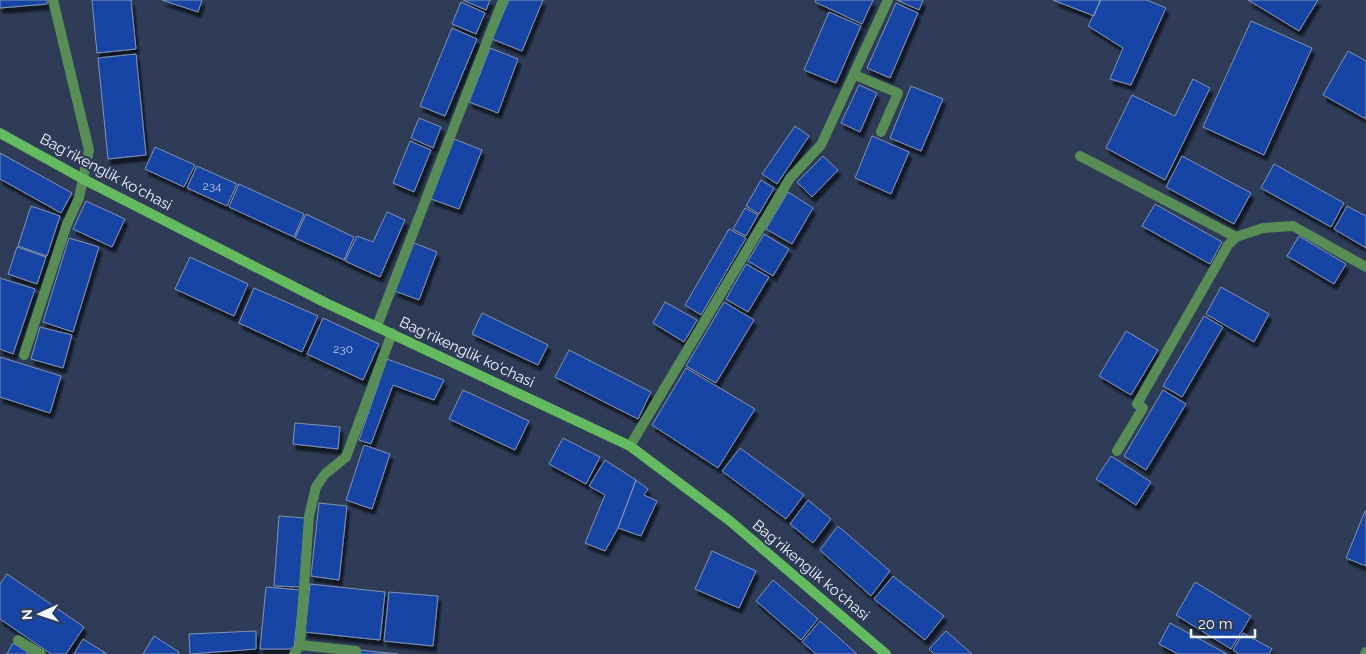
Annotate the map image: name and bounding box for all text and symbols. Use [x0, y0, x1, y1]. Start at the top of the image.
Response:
street label: Bag'rikenglik ko'chasi [37, 130, 175, 214]
house number: 234 [202, 179, 222, 193]
street label: Bag'rikenglik ko'chasi [397, 313, 537, 391]
house number: 230 [333, 342, 353, 356]
street label: Bag'rikenglik ko'chasi [749, 516, 873, 624]
north arrow [15, 589, 65, 639]
scale bar [1191, 606, 1255, 638]
text: N [19, 609, 35, 620]
text: 20 m [1198, 615, 1233, 633]

